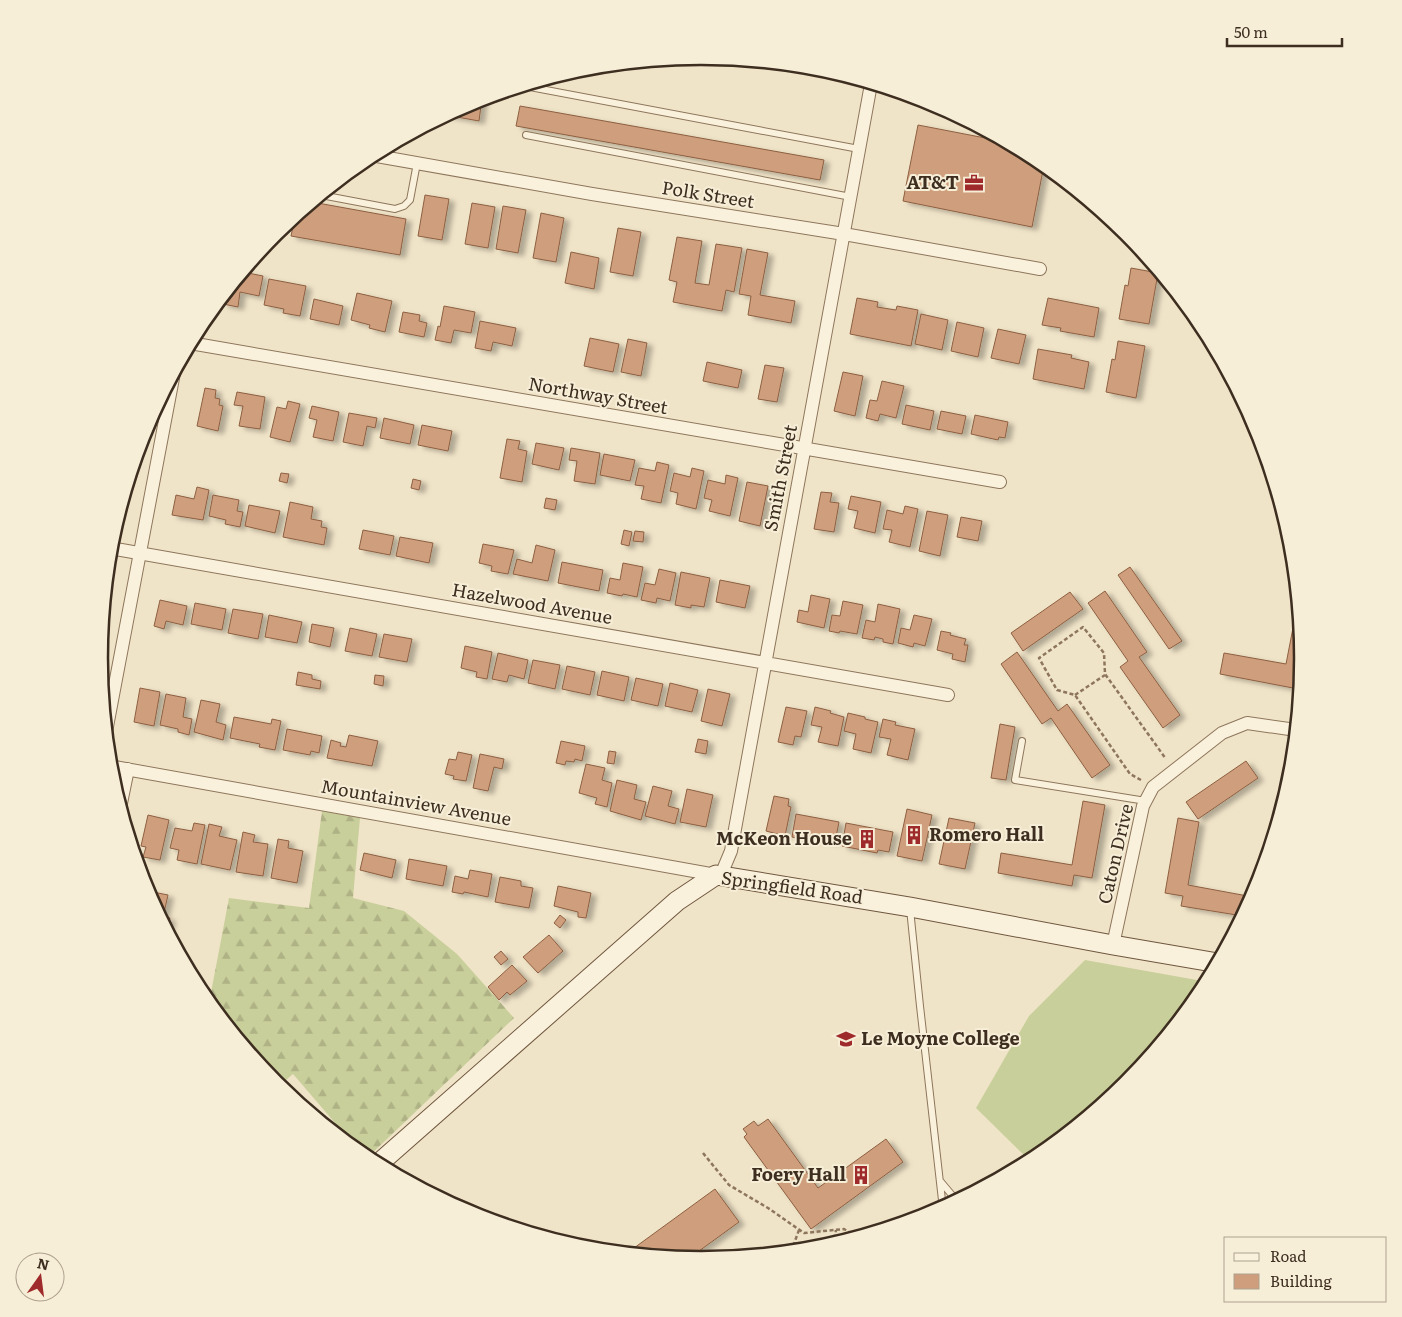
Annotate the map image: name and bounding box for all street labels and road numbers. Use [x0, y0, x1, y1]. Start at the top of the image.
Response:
street label: Polk Street [660, 173, 757, 214]
street label: Northway Street [526, 369, 671, 420]
street label: Smith Street [756, 421, 803, 533]
street label: Hazelwood Avenue [450, 575, 615, 630]
street label: Mountainview Avenue [319, 771, 514, 832]
street label: Caton Drive [1090, 801, 1139, 906]
street label: Springfield Road [720, 863, 865, 910]

